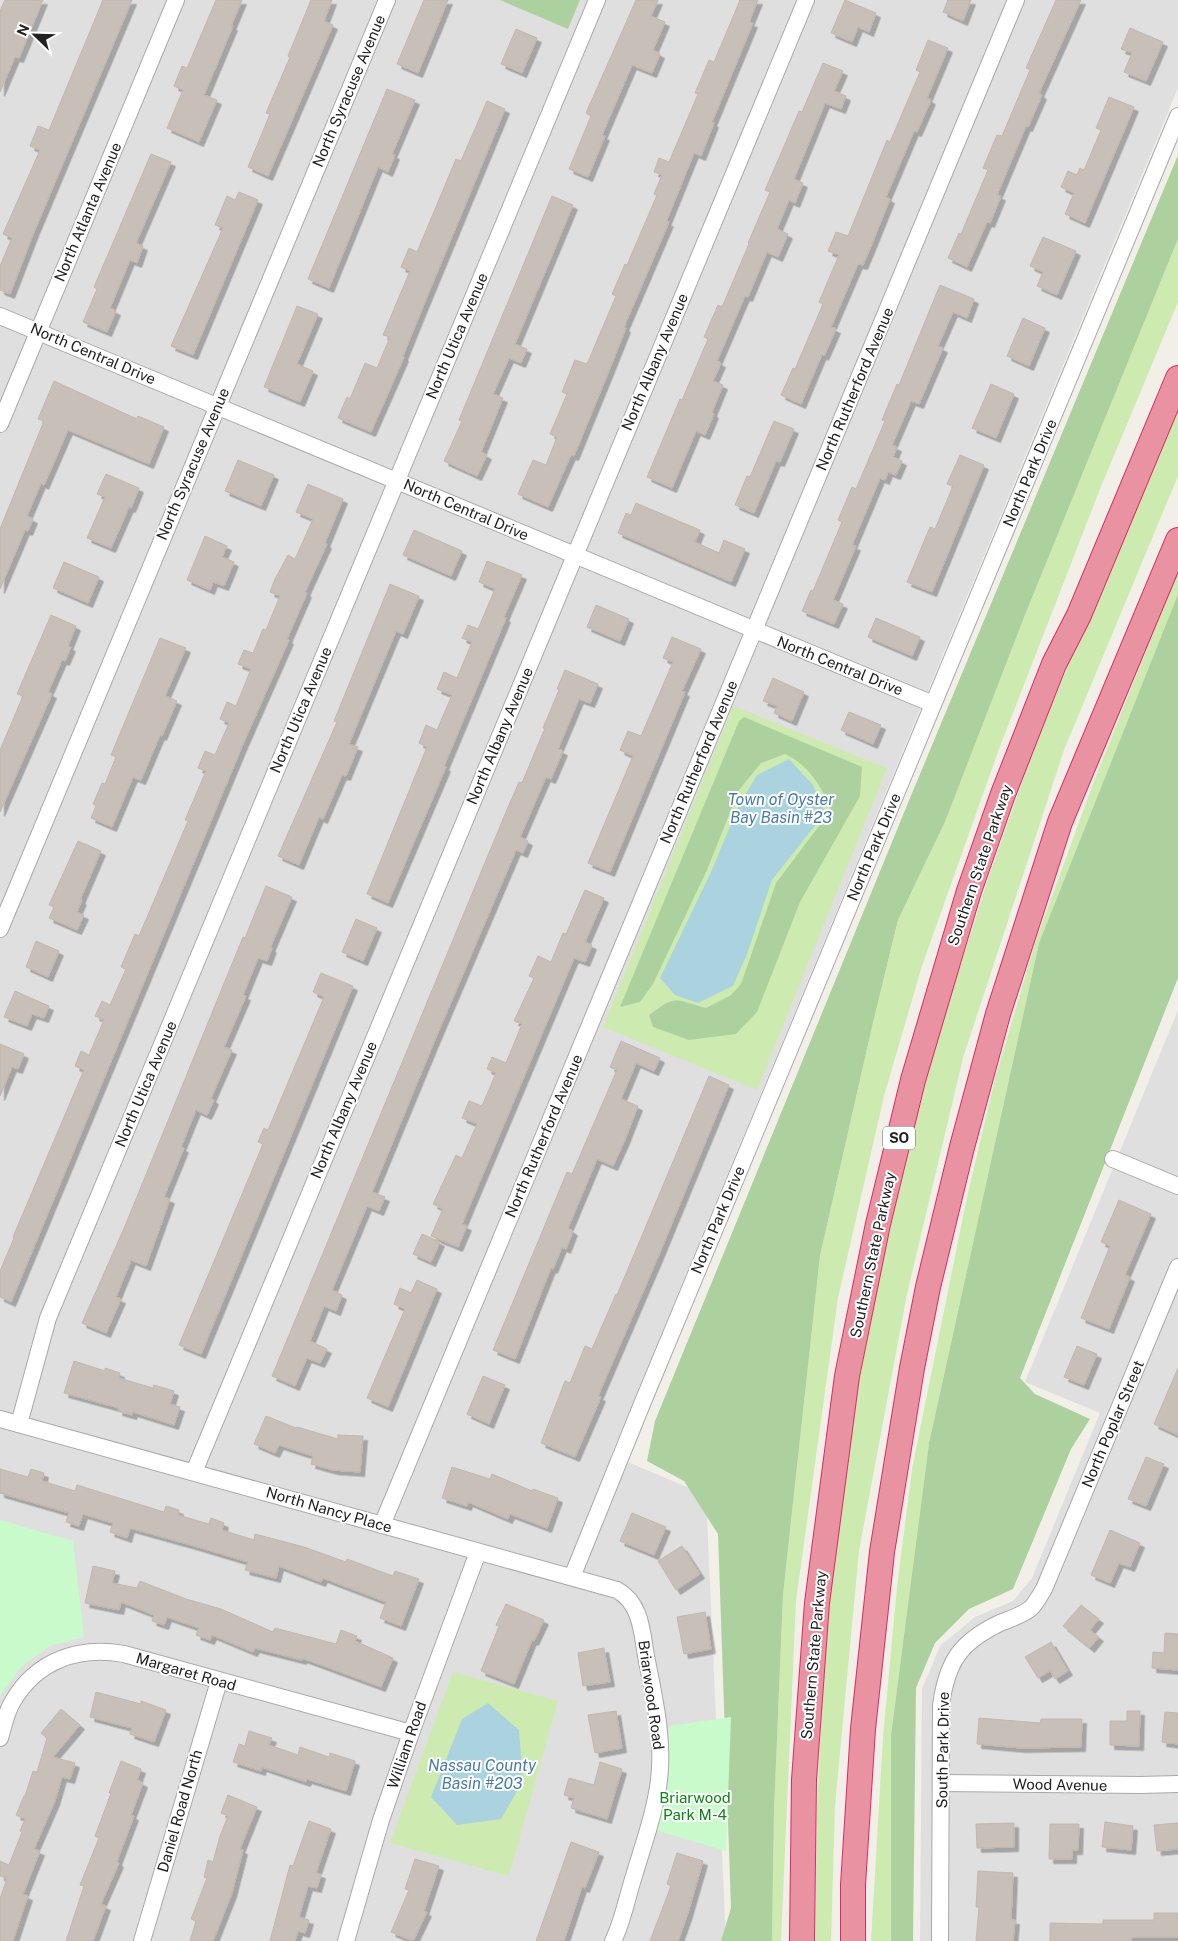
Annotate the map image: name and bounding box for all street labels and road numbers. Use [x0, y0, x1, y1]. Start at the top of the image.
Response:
street label: North Syracuse Avenue [309, 12, 388, 169]
street label: North Atlanta Avenue [51, 140, 125, 284]
street label: North Utica Avenue [422, 270, 491, 401]
street label: North Albany Avenue [618, 291, 691, 433]
street label: North Rutherford Avenue [812, 305, 897, 473]
street label: North Central Drive [28, 319, 158, 388]
street label: North Syracuse Avenue [153, 385, 232, 542]
street label: North Park Drive [999, 417, 1060, 529]
street label: North Central Drive [401, 475, 531, 544]
street label: North Central Drive [775, 632, 906, 699]
street label: North Utica Avenue [266, 644, 335, 775]
street label: North Albany Avenue [463, 665, 536, 807]
street label: North Rutherford Avenue [656, 678, 741, 846]
street label: Southern State Parkway [944, 782, 1015, 948]
street label: North Park Drive [843, 791, 904, 903]
street label: North Utica Avenue [111, 1018, 180, 1149]
street label: North Albany Avenue [307, 1039, 380, 1181]
street label: North Rutherford Avenue [501, 1052, 586, 1220]
road number: SO [883, 1126, 915, 1150]
street label: North Park Drive [687, 1164, 748, 1276]
street label: Southern State Parkway [847, 1170, 898, 1339]
street label: North Poplar Street [1078, 1358, 1147, 1490]
street label: North Nancy Place [264, 1483, 394, 1536]
street label: Southern State Parkway [798, 1570, 829, 1740]
street label: Briarwood Road [635, 1639, 668, 1751]
street label: Margaret Road [134, 1649, 238, 1694]
street label: South Park Drive [933, 1691, 952, 1809]
street label: William Road [384, 1699, 429, 1791]
street label: Daniel Road North [154, 1748, 205, 1874]
street label: Wood Avenue [1013, 1775, 1108, 1794]

